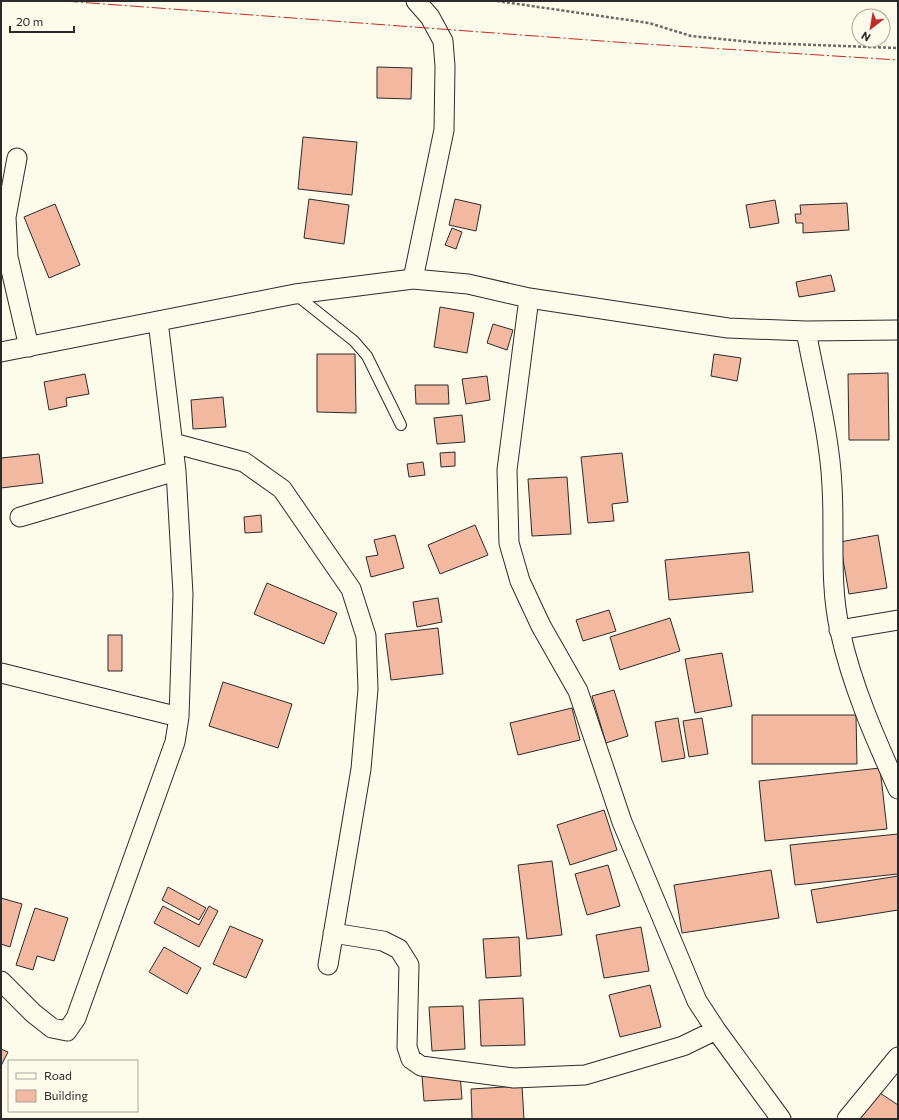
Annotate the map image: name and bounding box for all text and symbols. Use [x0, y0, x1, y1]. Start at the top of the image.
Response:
scale bar [10, 8, 74, 34]
north arrow [851, 8, 891, 48]
text: 20 m [16, 14, 43, 28]
text: N [859, 29, 872, 45]
legend [8, 1060, 138, 1112]
text: Road [44, 1068, 72, 1082]
text: Building [44, 1088, 88, 1102]

